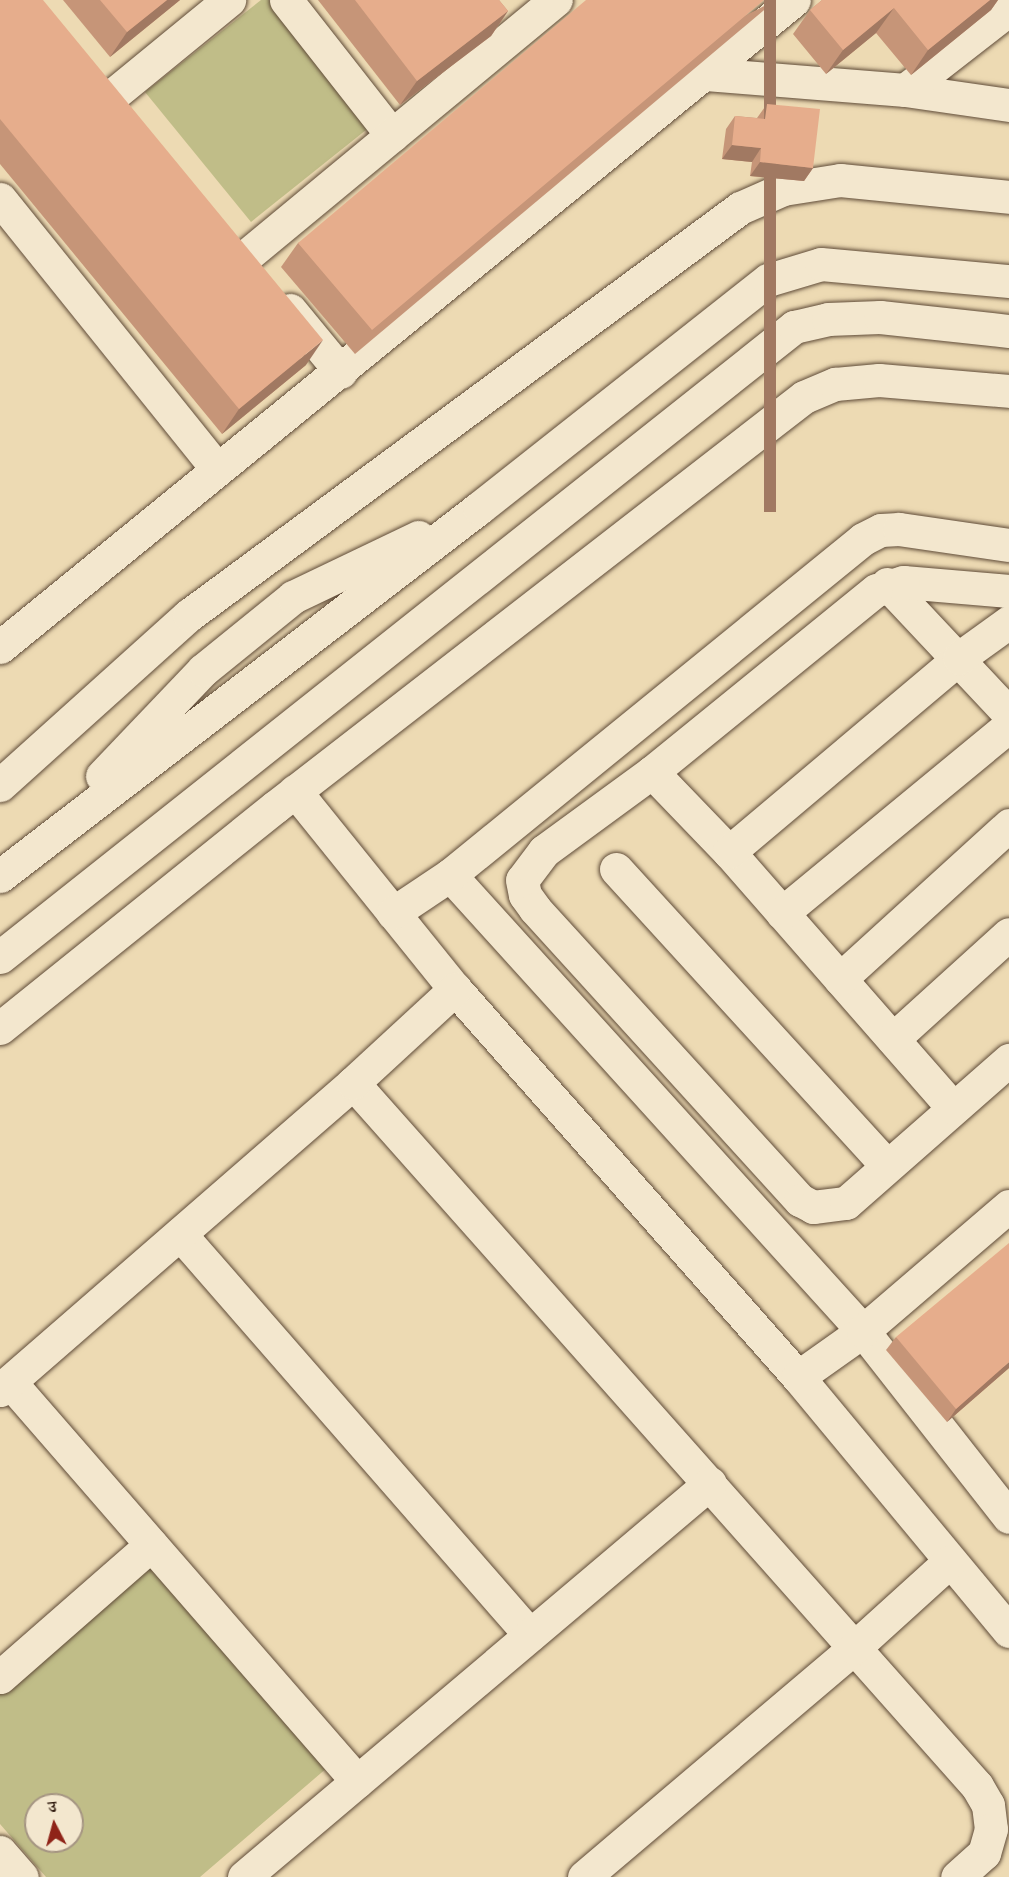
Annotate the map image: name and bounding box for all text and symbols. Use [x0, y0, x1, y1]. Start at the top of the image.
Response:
north arrow [24, 1793, 84, 1853]
text: उ [47, 1796, 58, 1818]

